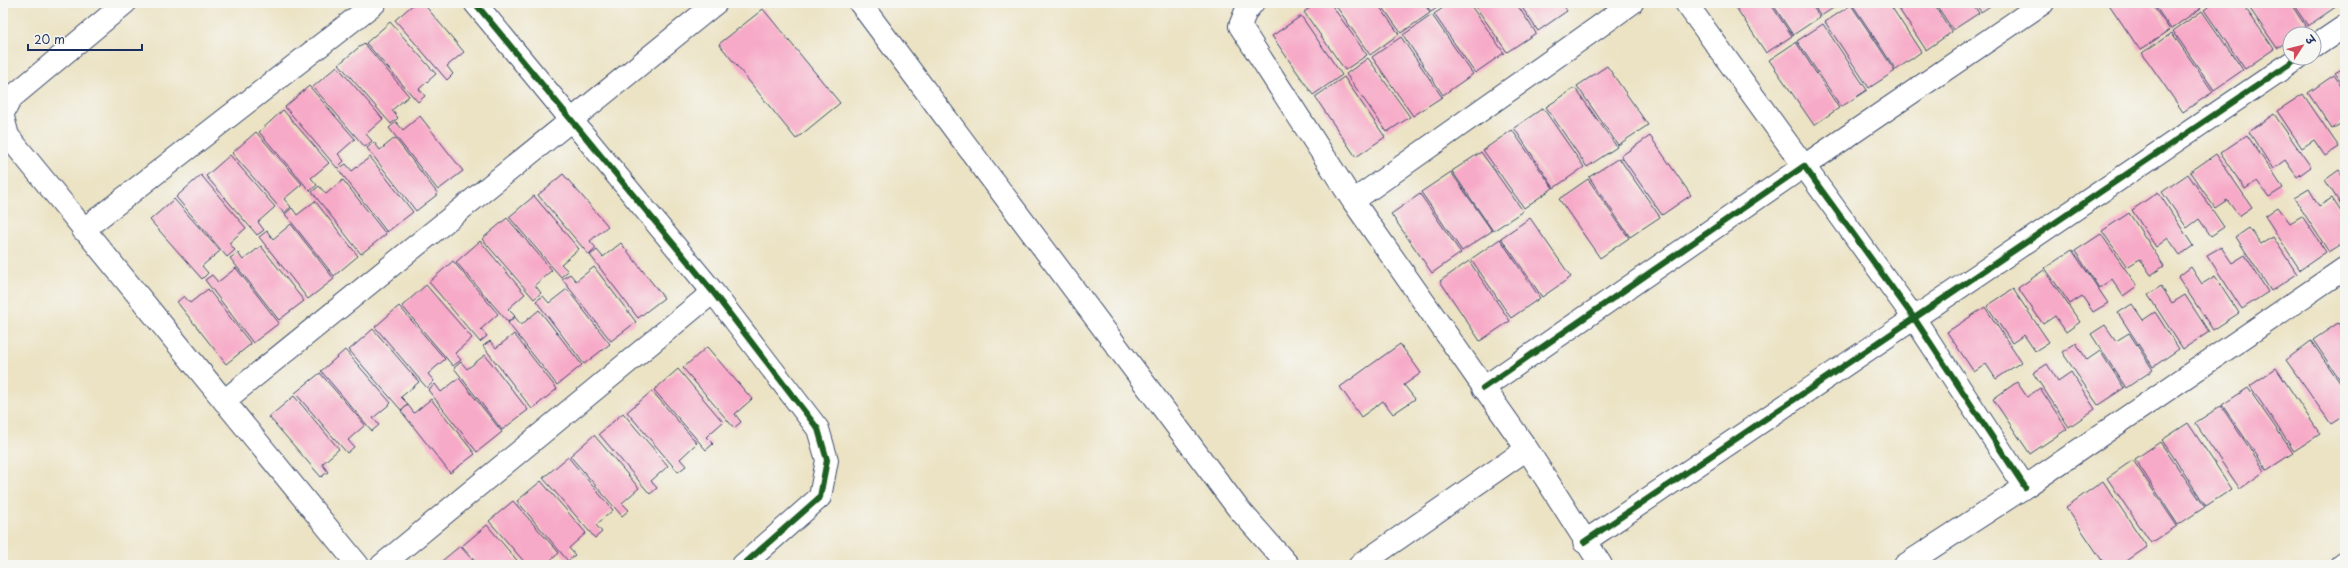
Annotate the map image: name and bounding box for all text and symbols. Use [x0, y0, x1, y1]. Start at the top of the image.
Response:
scale bar [28, 26, 142, 52]
north arrow [2282, 26, 2322, 66]
text: 20 m [34, 30, 65, 48]
text: उ [2301, 31, 2321, 49]

